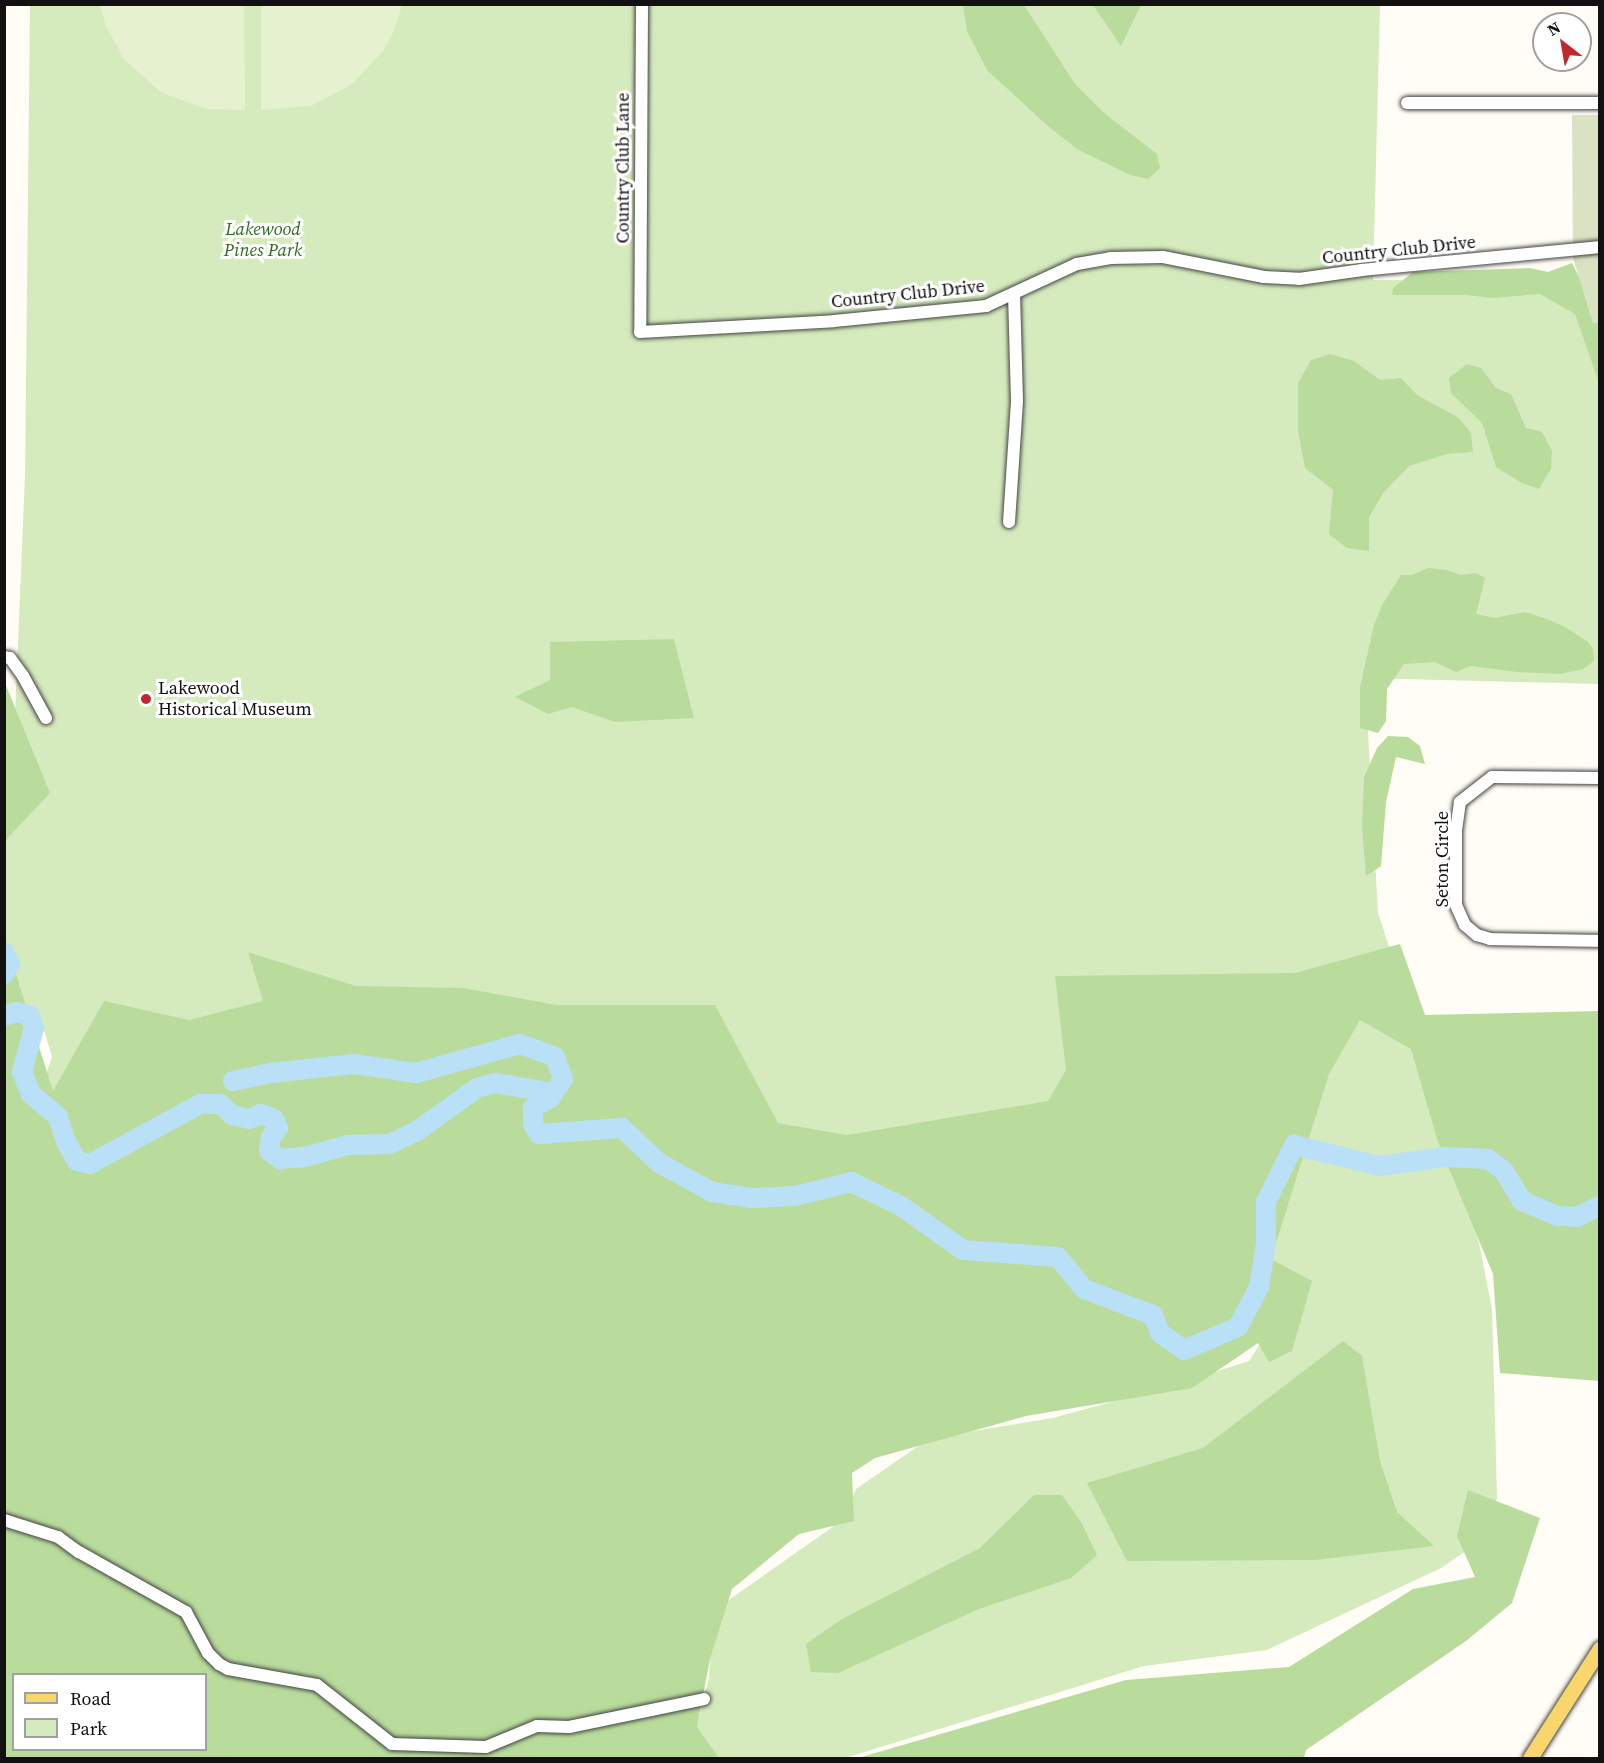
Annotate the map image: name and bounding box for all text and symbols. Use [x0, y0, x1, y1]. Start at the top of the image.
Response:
north arrow [1532, 12, 1592, 72]
text: N [1543, 16, 1564, 41]
street label: Country Club Lane [612, 93, 634, 243]
park label: Lakewood Pines Park [224, 219, 302, 262]
street label: Country Club Drive [1321, 231, 1477, 269]
street label: Country Club Drive [830, 275, 986, 313]
place label: Lakewood Historical Museum [158, 678, 312, 720]
marker: Lakewood Historical Museum [139, 692, 153, 706]
street label: Seton Circle [1431, 811, 1453, 907]
legend [12, 1673, 207, 1751]
text: Road [70, 1686, 111, 1711]
text: Park [70, 1716, 107, 1741]

